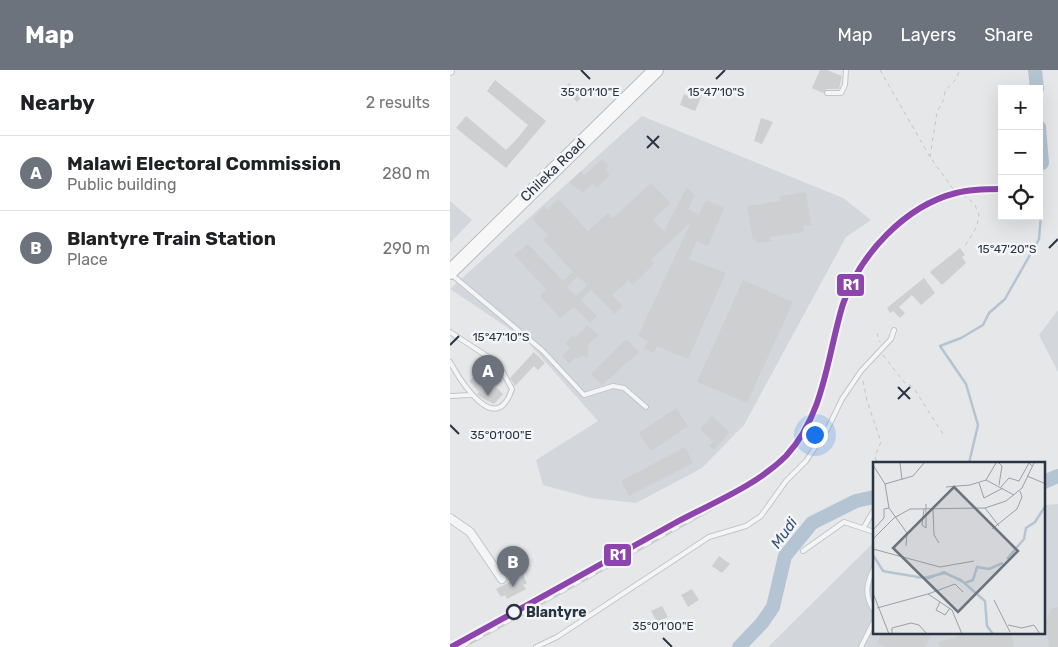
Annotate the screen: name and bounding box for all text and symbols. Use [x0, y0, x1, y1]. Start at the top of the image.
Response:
text: Map [25, 21, 74, 49]
text: Map [838, 24, 873, 46]
text: Layers [901, 24, 956, 46]
text: Share [984, 24, 1033, 46]
text: 35°01'10"E [561, 85, 619, 99]
text: 15°47'10"S [687, 85, 745, 99]
map controls [998, 85, 1043, 220]
button: + [998, 85, 1043, 130]
text: Nearby [20, 90, 95, 115]
text: 2 results [366, 93, 430, 112]
button: − [998, 130, 1043, 175]
street label: Chileka Road [517, 135, 589, 205]
text: Malawi Electoral Commission [67, 152, 341, 175]
text: A [30, 164, 42, 183]
text: 280 m [382, 164, 430, 183]
text: Public building [67, 175, 177, 194]
button: locate [998, 175, 1043, 220]
text: Blantyre Train Station [67, 227, 276, 250]
text: B [30, 239, 42, 258]
text: 290 m [383, 239, 430, 258]
text: 15°47'20"S [977, 242, 1037, 256]
text: Place [67, 250, 108, 269]
line badge: R1 [836, 273, 865, 297]
text: R1 [843, 277, 859, 294]
text: 15°47'10"S [472, 330, 530, 344]
pin: A [472, 355, 504, 396]
your location [802, 422, 828, 448]
text: 35°01'00"E [470, 428, 532, 442]
inset map [873, 462, 1046, 634]
water label: Mudi [767, 514, 801, 552]
line badge: R1 [603, 543, 632, 567]
pin: B [497, 546, 529, 587]
text: R1 [610, 547, 626, 564]
marker: Blantyre [506, 604, 522, 620]
place label: Blantyre [526, 604, 587, 621]
text: 35°01'00"E [632, 619, 694, 633]

